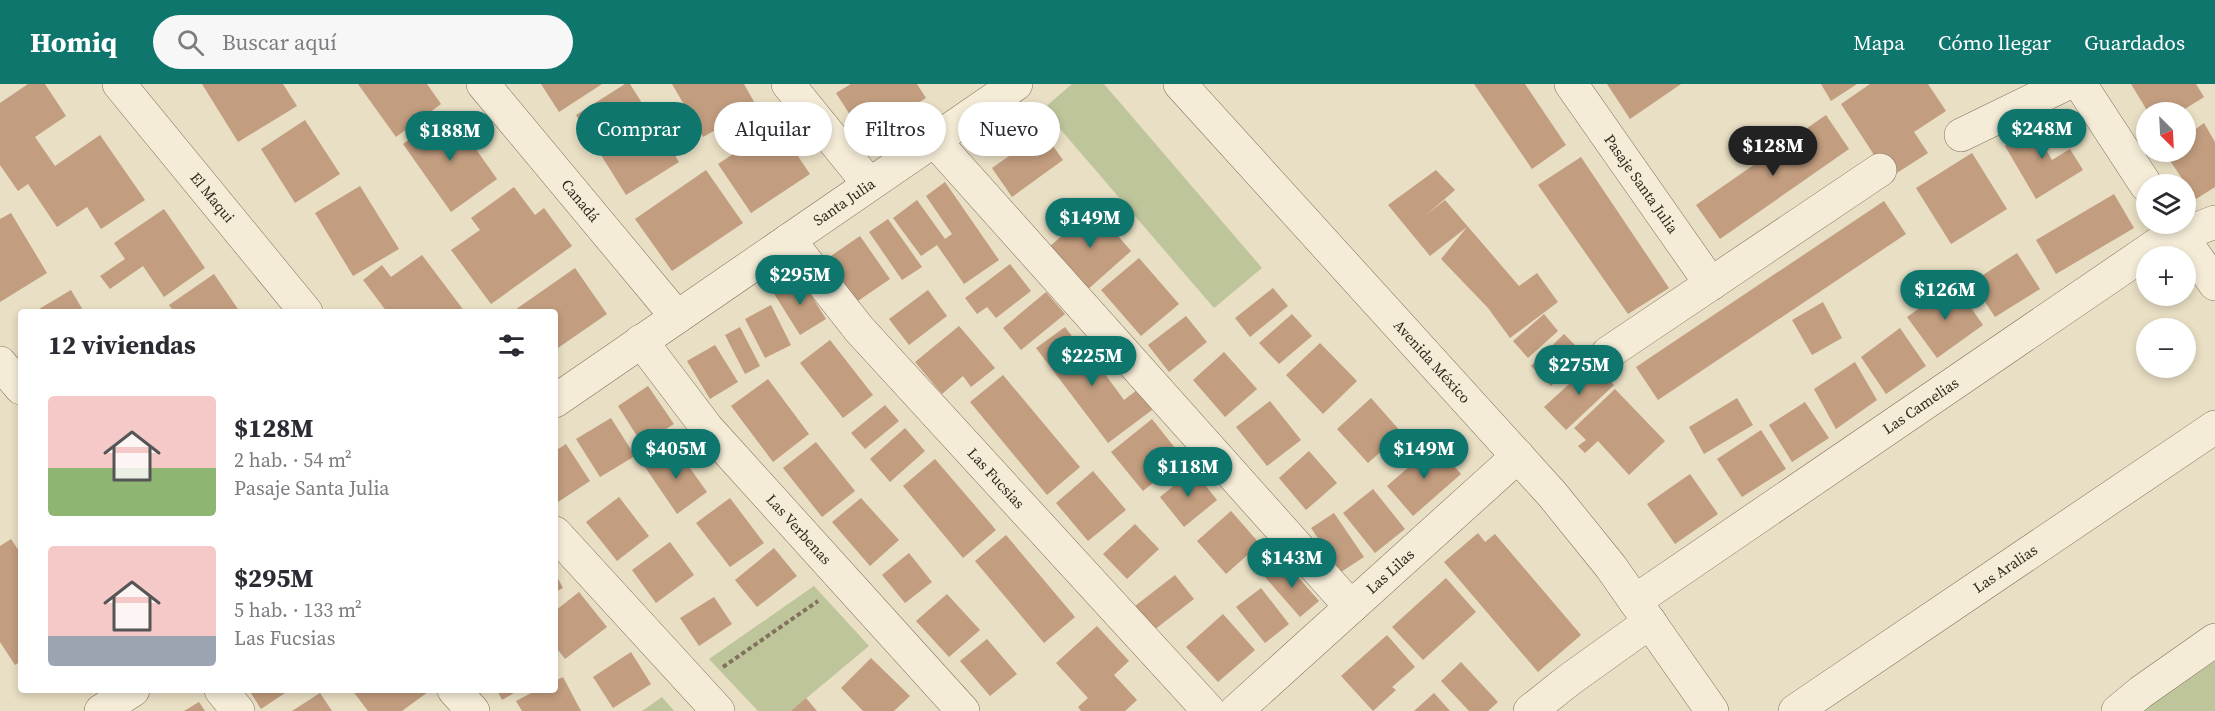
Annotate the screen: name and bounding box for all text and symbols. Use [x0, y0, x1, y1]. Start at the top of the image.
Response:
search box [153, 15, 573, 69]
text: Homiq [30, 23, 117, 61]
icon: search [174, 26, 207, 59]
text: Buscar aquí [222, 27, 337, 57]
text: Mapa [1853, 28, 1905, 57]
text: Cómo llegar [1938, 28, 2051, 57]
text: Guardados [2084, 28, 2185, 57]
chip: Comprar [576, 102, 702, 156]
chip: Alquilar [714, 102, 832, 156]
chip: Filtros [844, 102, 946, 156]
chip: Nuevo [958, 102, 1060, 156]
north arrow [2136, 102, 2196, 162]
map controls [2136, 102, 2196, 378]
pin: $248M [2000, 109, 2084, 160]
pin: $188M [408, 111, 492, 162]
text: $248M [2011, 114, 2073, 142]
text: $188M [419, 116, 481, 144]
pin: $128M [1731, 126, 1815, 177]
street label: Pasaje Santa Julia [1599, 130, 1684, 238]
text: $128M [1742, 131, 1804, 159]
street label: El Maqui [186, 168, 240, 227]
street label: Santa Julia [809, 173, 879, 230]
button: layers [2136, 174, 2196, 234]
street label: Canadá [557, 175, 605, 227]
pin: $149M [1048, 198, 1132, 249]
text: $149M [1059, 203, 1121, 231]
button: + [2136, 246, 2196, 306]
pin: $295M [758, 255, 842, 306]
text: $295M [769, 260, 831, 288]
pin: $126M [1903, 270, 1987, 321]
text: $126M [1914, 275, 1976, 303]
street label: Avenida México [1389, 315, 1476, 408]
button: − [2136, 318, 2196, 378]
text: 12 viviendas [48, 327, 196, 363]
icon: filters [495, 329, 528, 362]
pin: $225M [1050, 336, 1134, 387]
text: $225M [1061, 341, 1123, 369]
pin: $275M [1537, 345, 1621, 396]
text: $275M [1548, 350, 1610, 378]
street label: Las Camelias [1878, 372, 1963, 439]
text: $128M [234, 410, 314, 446]
icon: home [96, 420, 168, 492]
pin: $405M [634, 429, 718, 480]
pin: $149M [1382, 429, 1466, 480]
text: $405M [645, 434, 707, 462]
text: $149M [1393, 434, 1455, 462]
street label: Las Fucsias [963, 443, 1030, 513]
text: 2 hab. · 54 m² [234, 446, 352, 474]
pin: $118M [1146, 447, 1230, 498]
text: $118M [1157, 452, 1219, 480]
text: Pasaje Santa Julia [234, 474, 390, 502]
street label: Las Verbenas [762, 489, 837, 569]
pin: $143M [1250, 538, 1334, 589]
street label: Las Aralias [1969, 539, 2041, 598]
text: $143M [1261, 543, 1323, 571]
street label: Las Lilas [1361, 544, 1419, 599]
text: $295M [234, 560, 314, 596]
icon: home [96, 570, 168, 642]
text: 5 hab. · 133 m² [234, 596, 362, 624]
text: Las Fucsias [234, 624, 335, 652]

